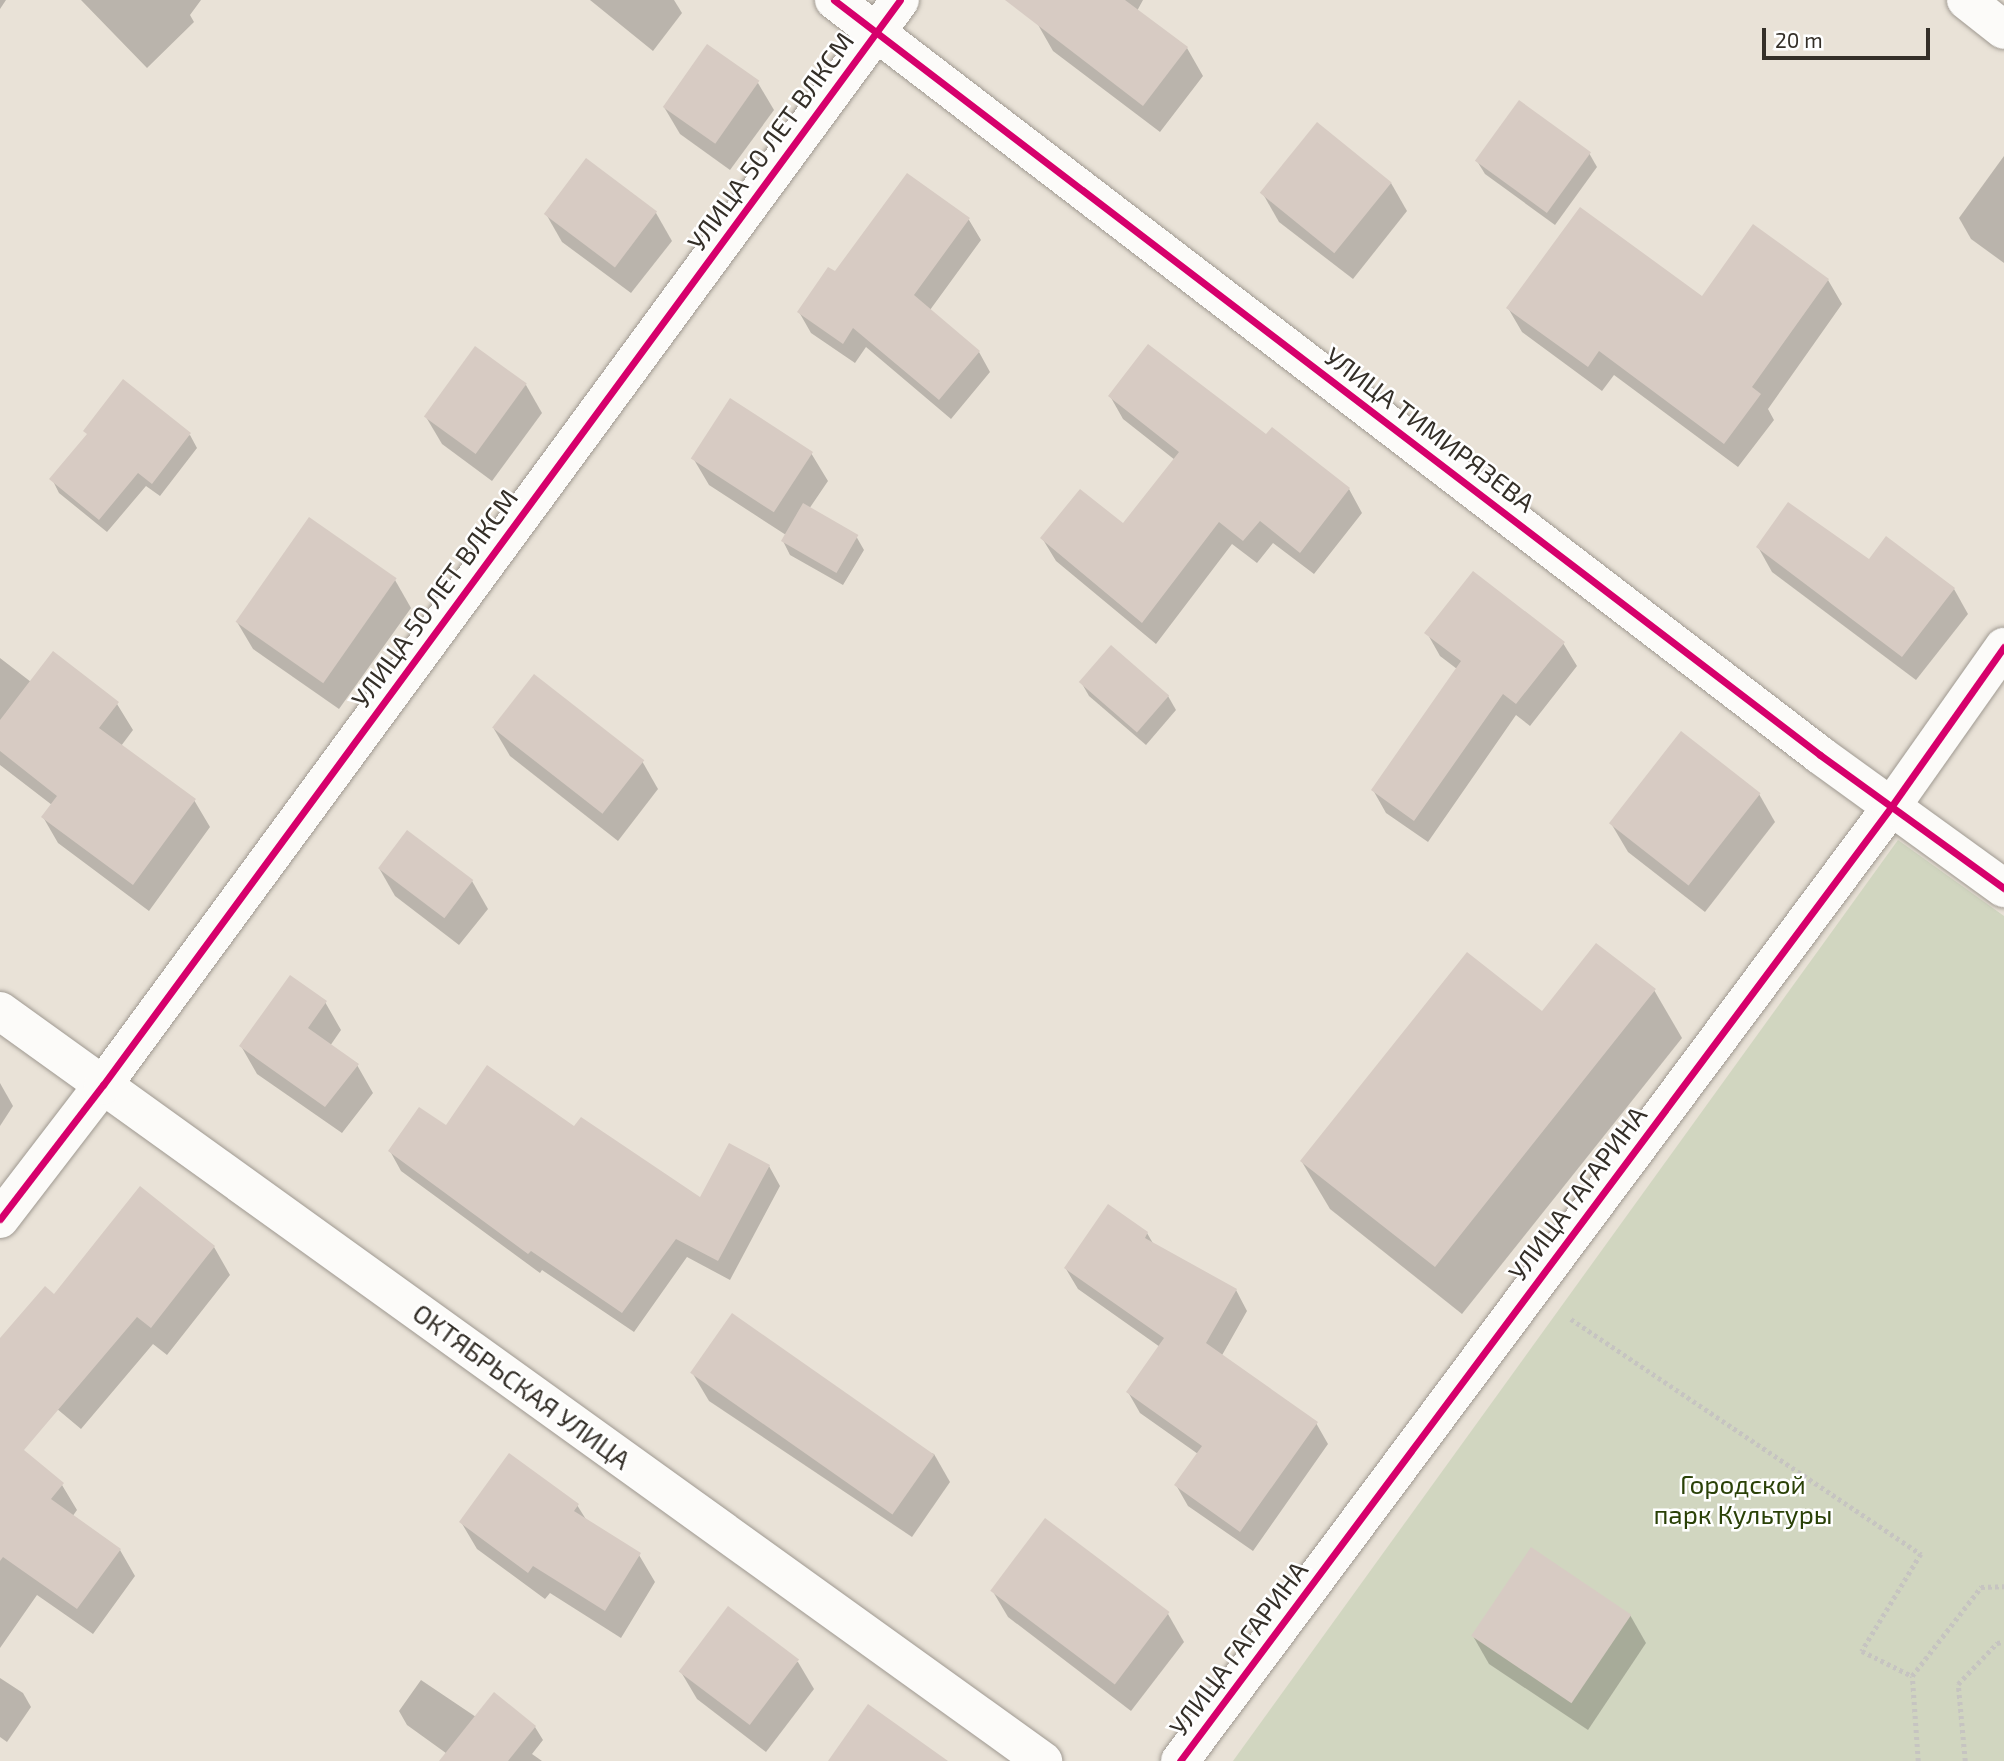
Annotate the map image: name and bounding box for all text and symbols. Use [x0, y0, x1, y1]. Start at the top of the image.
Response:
scale bar [1766, 14, 1934, 58]
street label: УЛИЦА 50 ЛЕТ ВЛКСМ [680, 26, 860, 256]
text: 20 m [1775, 27, 1823, 52]
street label: УЛИЦА ТИМИРЯЗЕВА [1319, 340, 1541, 518]
street label: УЛИЦА 50 ЛЕТ ВЛКСМ [344, 483, 524, 713]
street label: УЛИЦА ГАГАРИНА [1501, 1100, 1653, 1286]
street label: ОКТЯБРЬСКАЯ УЛИЦА [407, 1297, 637, 1475]
park label: Городской парк Культуры [1653, 1468, 1833, 1530]
street label: УЛИЦА ГАГАРИНА [1162, 1555, 1314, 1741]

